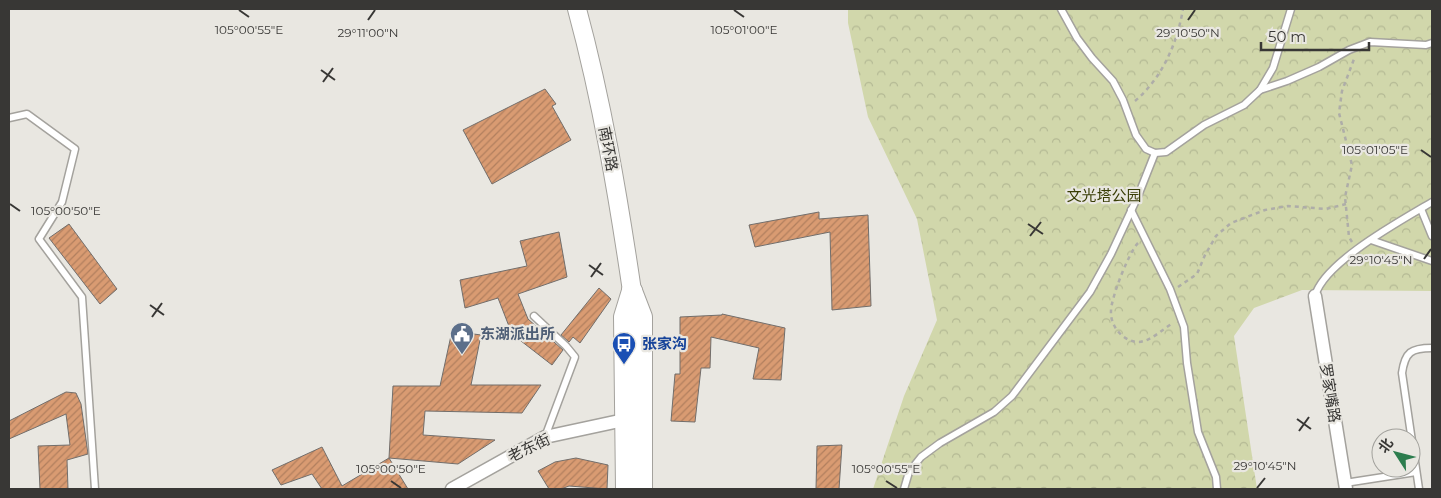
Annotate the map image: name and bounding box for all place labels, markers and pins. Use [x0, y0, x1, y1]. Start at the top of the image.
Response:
public building icon: 东湖派出所 [449, 321, 475, 355]
place label: 东湖派出所 [480, 324, 555, 343]
bus stop icon: 张家沟 [611, 331, 637, 365]
place label: 张家沟 [642, 334, 687, 353]

